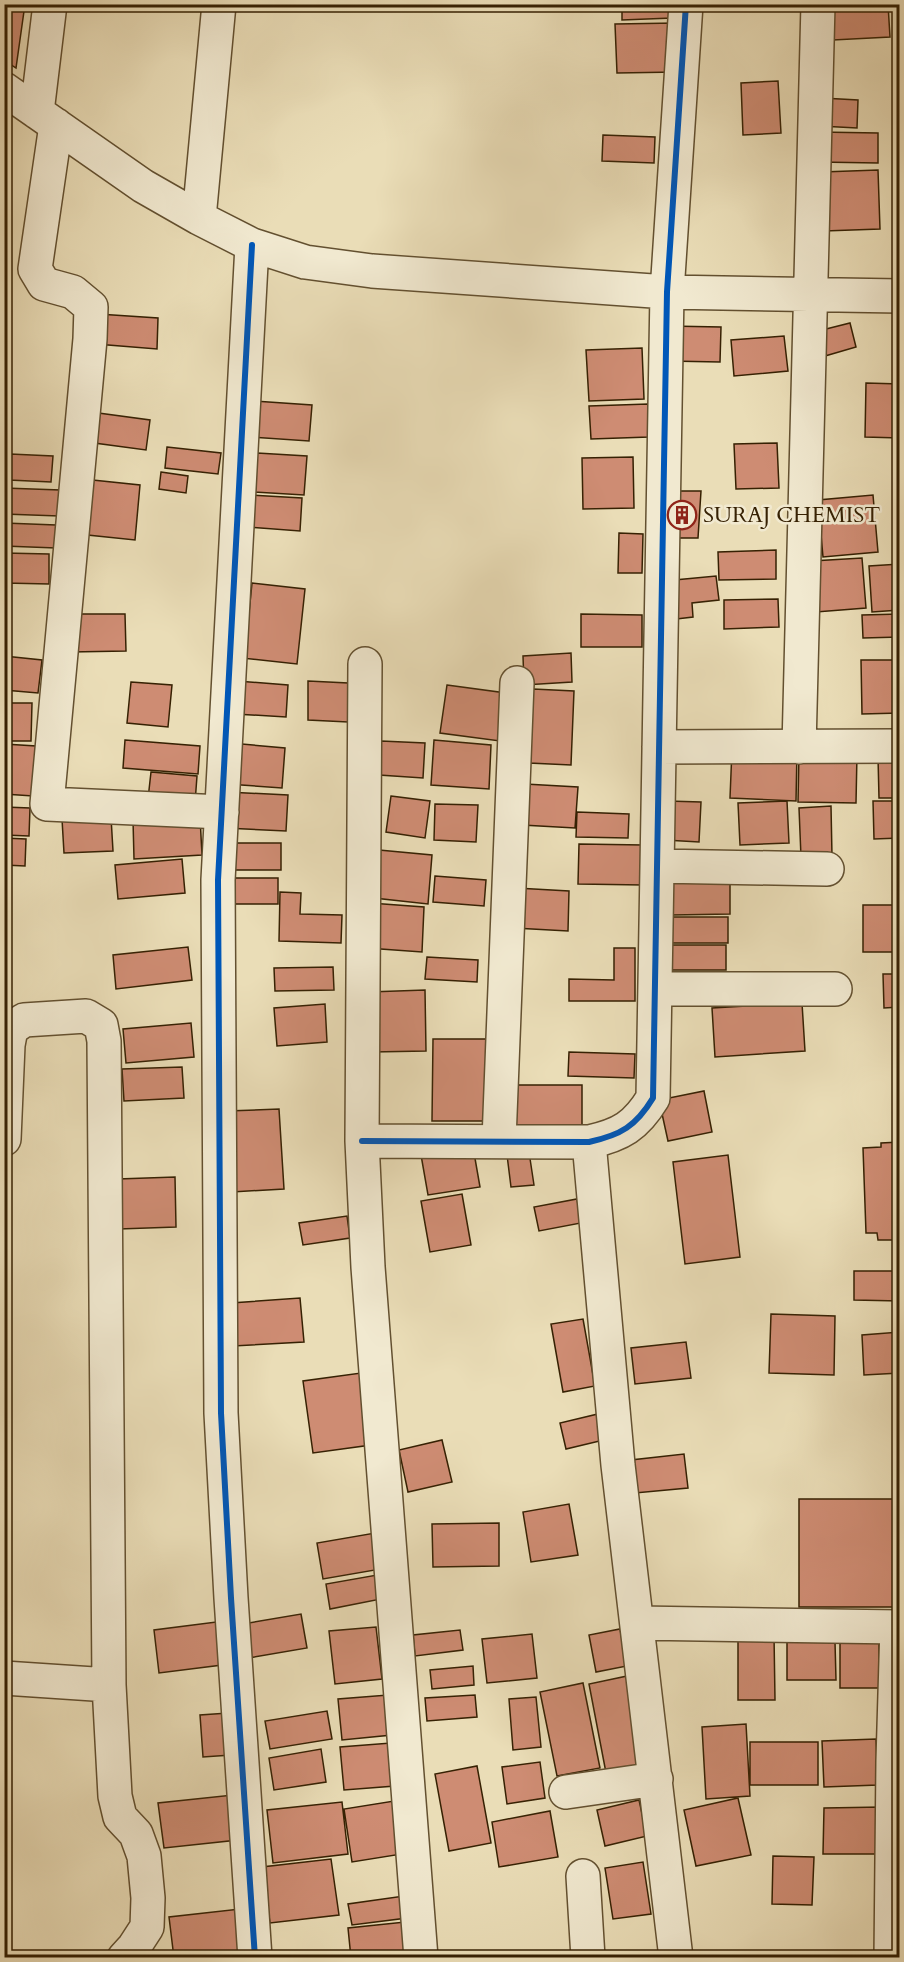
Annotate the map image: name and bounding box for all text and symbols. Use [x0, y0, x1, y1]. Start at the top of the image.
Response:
building icon: SURAJ CHEMIST [666, 499, 698, 531]
place label: SURAJ CHEMIST [703, 500, 880, 530]

